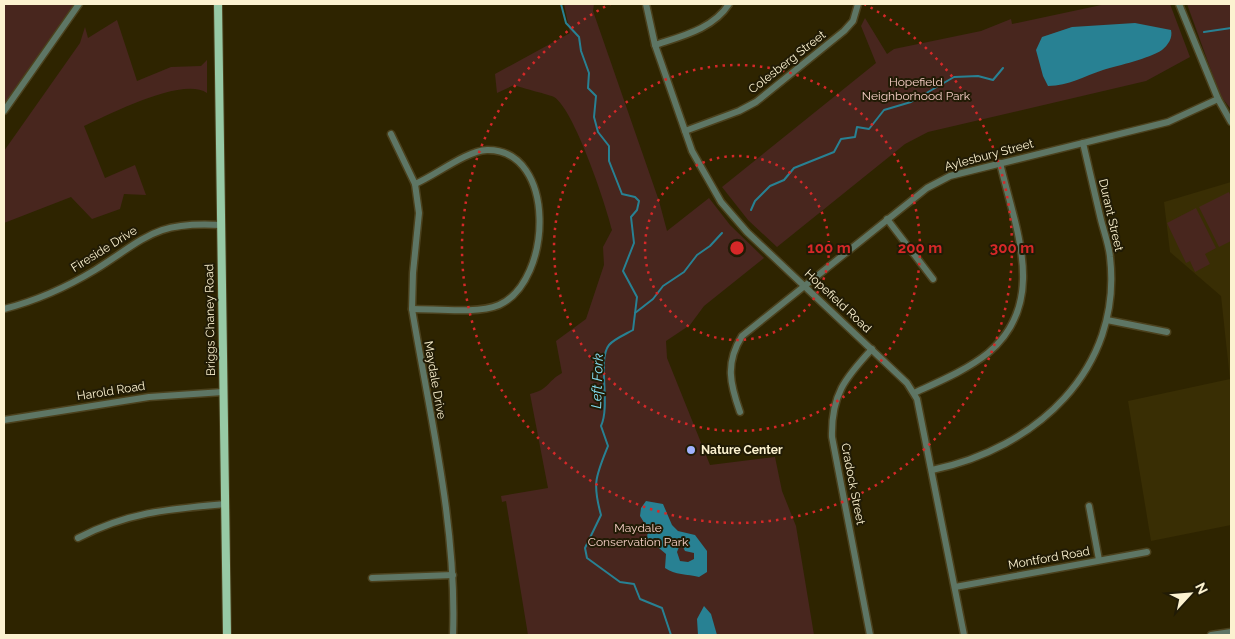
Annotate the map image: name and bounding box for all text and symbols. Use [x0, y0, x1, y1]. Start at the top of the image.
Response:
street label: Colesberg Street [746, 28, 828, 96]
park label: Hopefield Neighborhood Park [862, 75, 971, 103]
street label: Aylesbury Street [943, 136, 1035, 174]
street label: Durant Street [1096, 178, 1126, 252]
street label: Fireside Drive [68, 223, 140, 275]
centre of rings [728, 239, 746, 257]
text: 100 m [807, 239, 851, 257]
text: 200 m [898, 239, 942, 257]
text: 300 m [990, 239, 1034, 257]
street label: Briggs Chaney Road [202, 264, 218, 376]
street label: Hopefield Road [802, 267, 874, 335]
street label: Maydale Drive [421, 340, 449, 420]
water label: Left Fork [588, 353, 606, 409]
street label: Harold Road [76, 379, 146, 403]
street label: Cradock Street [838, 442, 868, 526]
place label: Nature Center [701, 443, 783, 457]
marker: Nature Center [685, 444, 697, 456]
park label: Maydale Conservation Park [588, 521, 689, 549]
street label: Montford Road [1007, 544, 1091, 572]
north arrow [1165, 569, 1215, 619]
text: N [1192, 580, 1211, 597]

